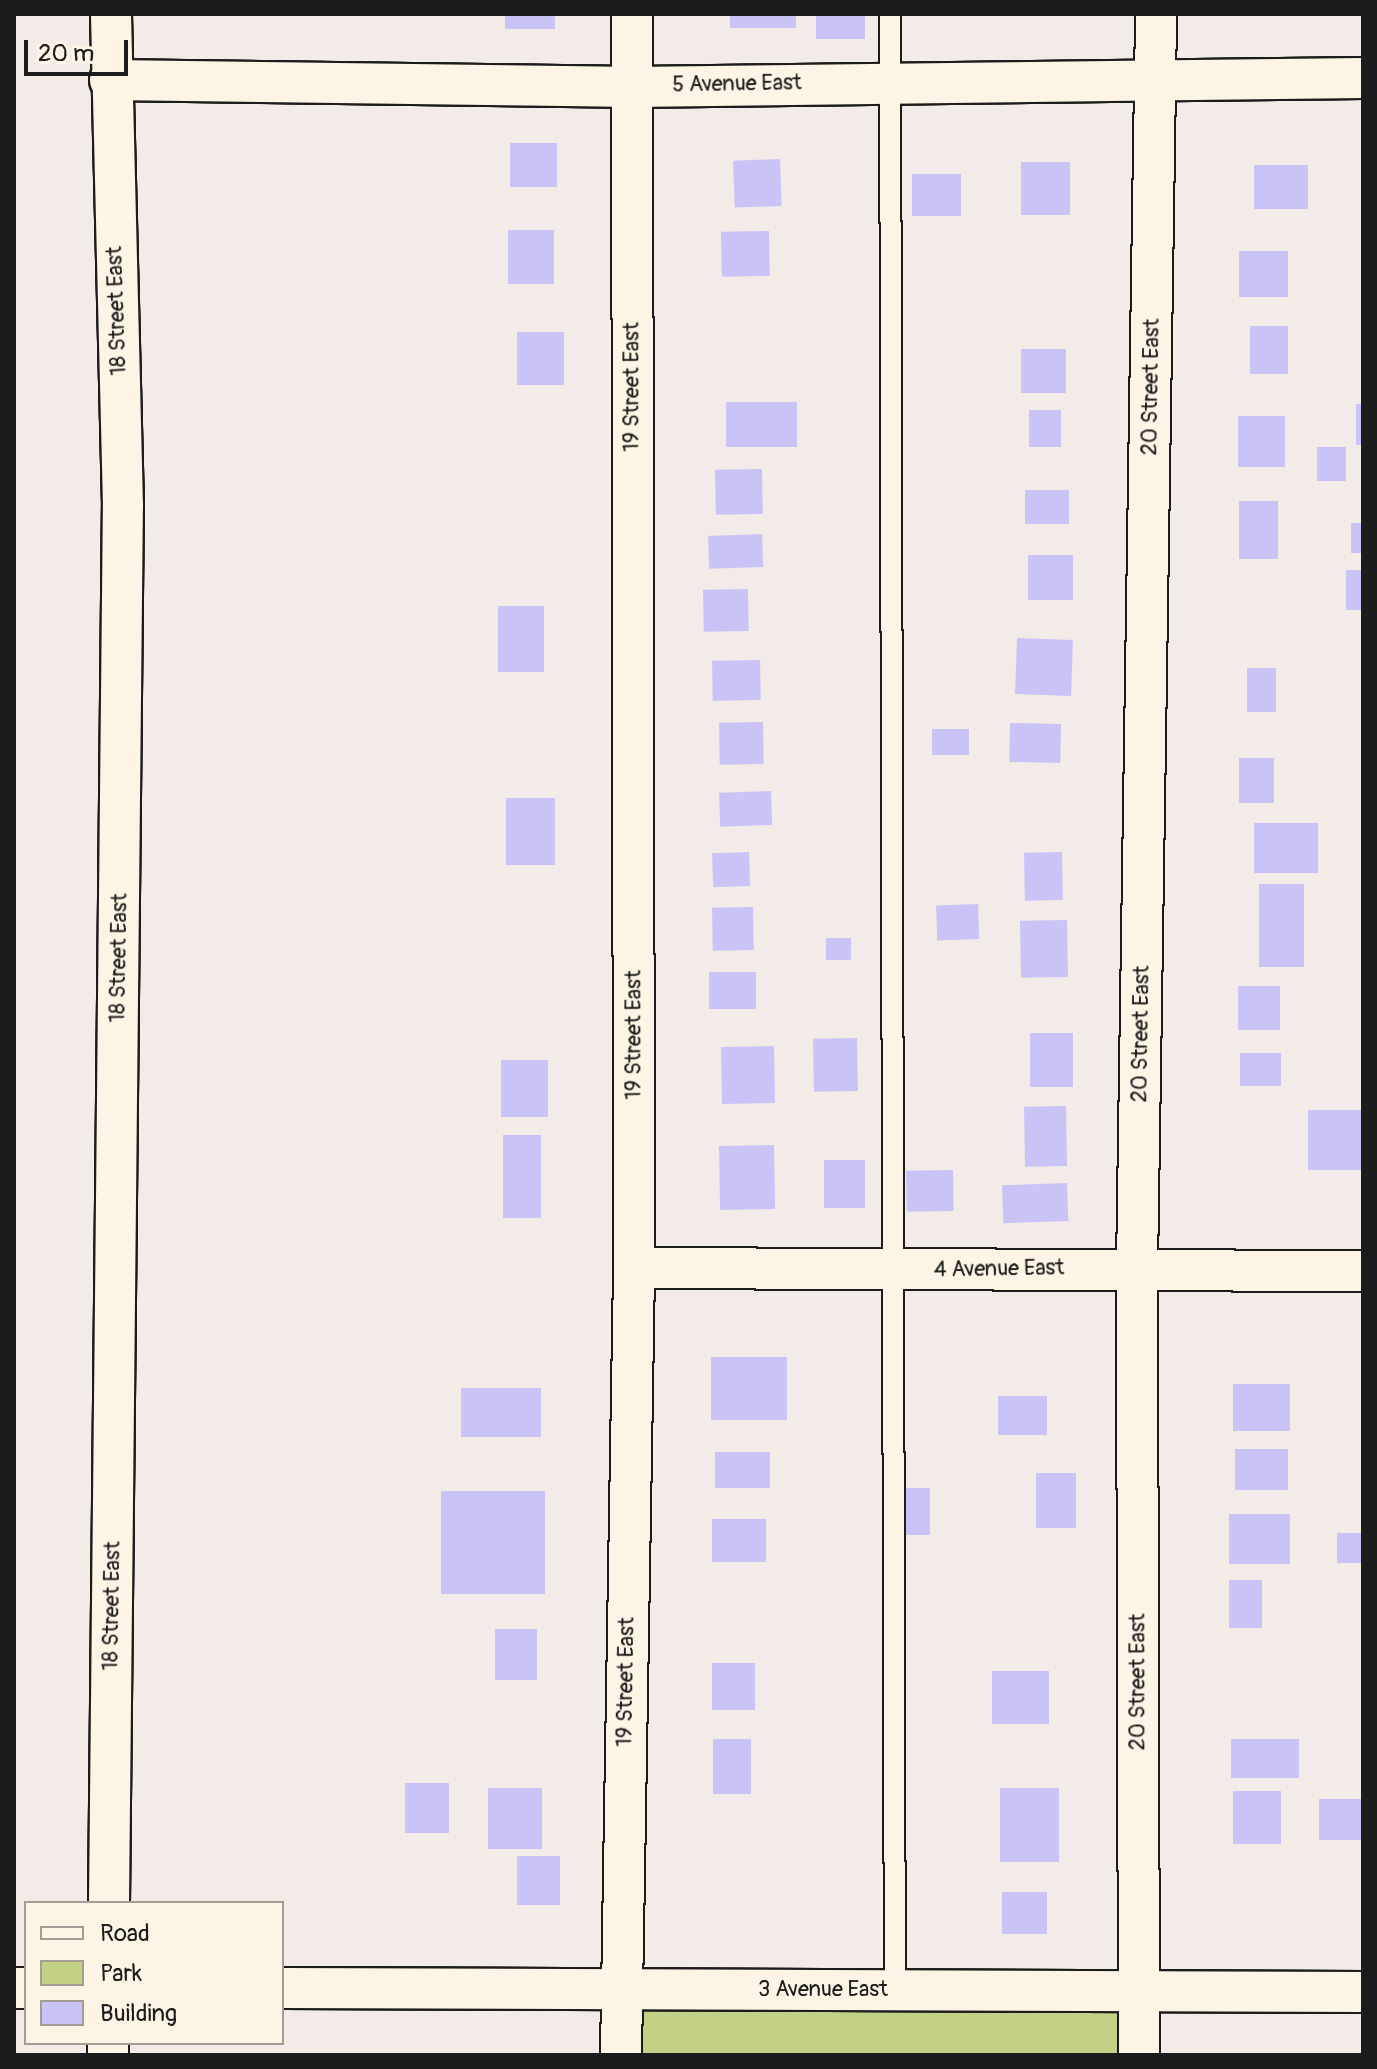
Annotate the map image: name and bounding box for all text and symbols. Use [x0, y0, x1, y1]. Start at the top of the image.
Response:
scale bar [28, 24, 132, 74]
text: 20 m [38, 39, 94, 68]
street label: 5 Avenue East [672, 70, 802, 98]
street label: 18 Street East [102, 246, 132, 376]
street label: 20 Street East [1137, 318, 1165, 456]
street label: 19 Street East [619, 322, 645, 452]
street label: 18 Street East [105, 893, 133, 1023]
street label: 20 Street East [1127, 965, 1155, 1103]
street label: 19 Street East [621, 970, 647, 1100]
street label: 4 Avenue East [934, 1255, 1064, 1283]
street label: 18 Street East [98, 1541, 126, 1671]
street label: 20 Street East [1125, 1614, 1151, 1750]
street label: 19 Street East [612, 1617, 640, 1747]
legend [24, 1901, 284, 2045]
text: Road [100, 1919, 150, 1948]
text: Park [100, 1959, 142, 1988]
street label: 3 Avenue East [758, 1977, 888, 2003]
text: Building [100, 1999, 177, 2028]

